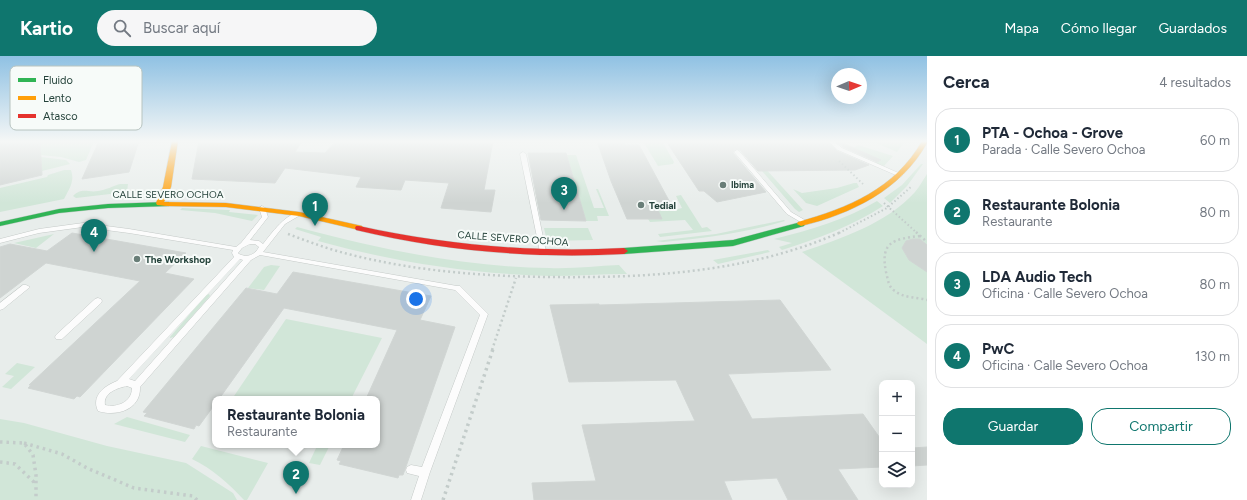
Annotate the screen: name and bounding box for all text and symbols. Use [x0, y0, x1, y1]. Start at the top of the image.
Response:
search box [97, 10, 377, 46]
text: Kartio [20, 17, 73, 40]
icon: search [111, 17, 133, 39]
text: Buscar aquí [143, 19, 220, 37]
text: Mapa [1004, 20, 1039, 37]
text: Cómo llegar [1061, 20, 1136, 37]
text: Guardados [1158, 20, 1227, 37]
legend [10, 66, 142, 130]
north arrow [831, 68, 867, 104]
text: Cerca [943, 72, 990, 92]
text: Fluido [43, 74, 73, 87]
text: 4 resultados [1159, 75, 1231, 90]
text: Lento [43, 92, 71, 105]
text: Atasco [43, 110, 78, 123]
text: PTA - Ochoa - Grove [982, 124, 1123, 142]
text: 1 [954, 133, 960, 148]
text: 60 m [1200, 133, 1230, 148]
text: Parada · Calle Severo Ochoa [982, 142, 1145, 157]
pin: 3 [551, 177, 577, 210]
place label: Ibima [731, 179, 754, 190]
marker: Ibima [718, 180, 728, 190]
street label: CALLE SEVERO OCHOA [112, 188, 224, 201]
pin: 1 [302, 193, 328, 226]
text: Restaurante Bolonia [982, 196, 1120, 214]
place label: Tedial [649, 199, 676, 212]
marker: Tedial [636, 200, 646, 210]
text: 2 [953, 205, 961, 220]
text: 80 m [1199, 205, 1230, 220]
text: Restaurante [982, 214, 1052, 229]
pin: 4 [81, 219, 107, 252]
street label: CALLE SEVERO OCHOA [457, 228, 569, 249]
place label: The Workshop [145, 253, 211, 266]
marker: The Workshop [132, 254, 142, 264]
text: LDA Audio Tech [982, 268, 1092, 286]
text: 3 [953, 277, 961, 292]
text: 80 m [1199, 277, 1230, 292]
text: Oficina · Calle Severo Ochoa [982, 286, 1148, 301]
your location [406, 289, 426, 309]
text: PwC [982, 340, 1014, 358]
text: 4 [953, 349, 961, 364]
text: 130 m [1195, 349, 1230, 364]
text: Oficina · Calle Severo Ochoa [982, 358, 1148, 373]
map controls [879, 380, 915, 488]
button: + [879, 380, 915, 416]
popup [212, 396, 380, 448]
text: Restaurante Bolonia [227, 406, 365, 424]
button: Guardar [943, 408, 1083, 445]
button: Compartir [1091, 408, 1231, 445]
button: − [879, 416, 915, 452]
text: Restaurante [227, 424, 297, 439]
button: layers [879, 452, 915, 488]
pin: 2 [283, 461, 309, 494]

